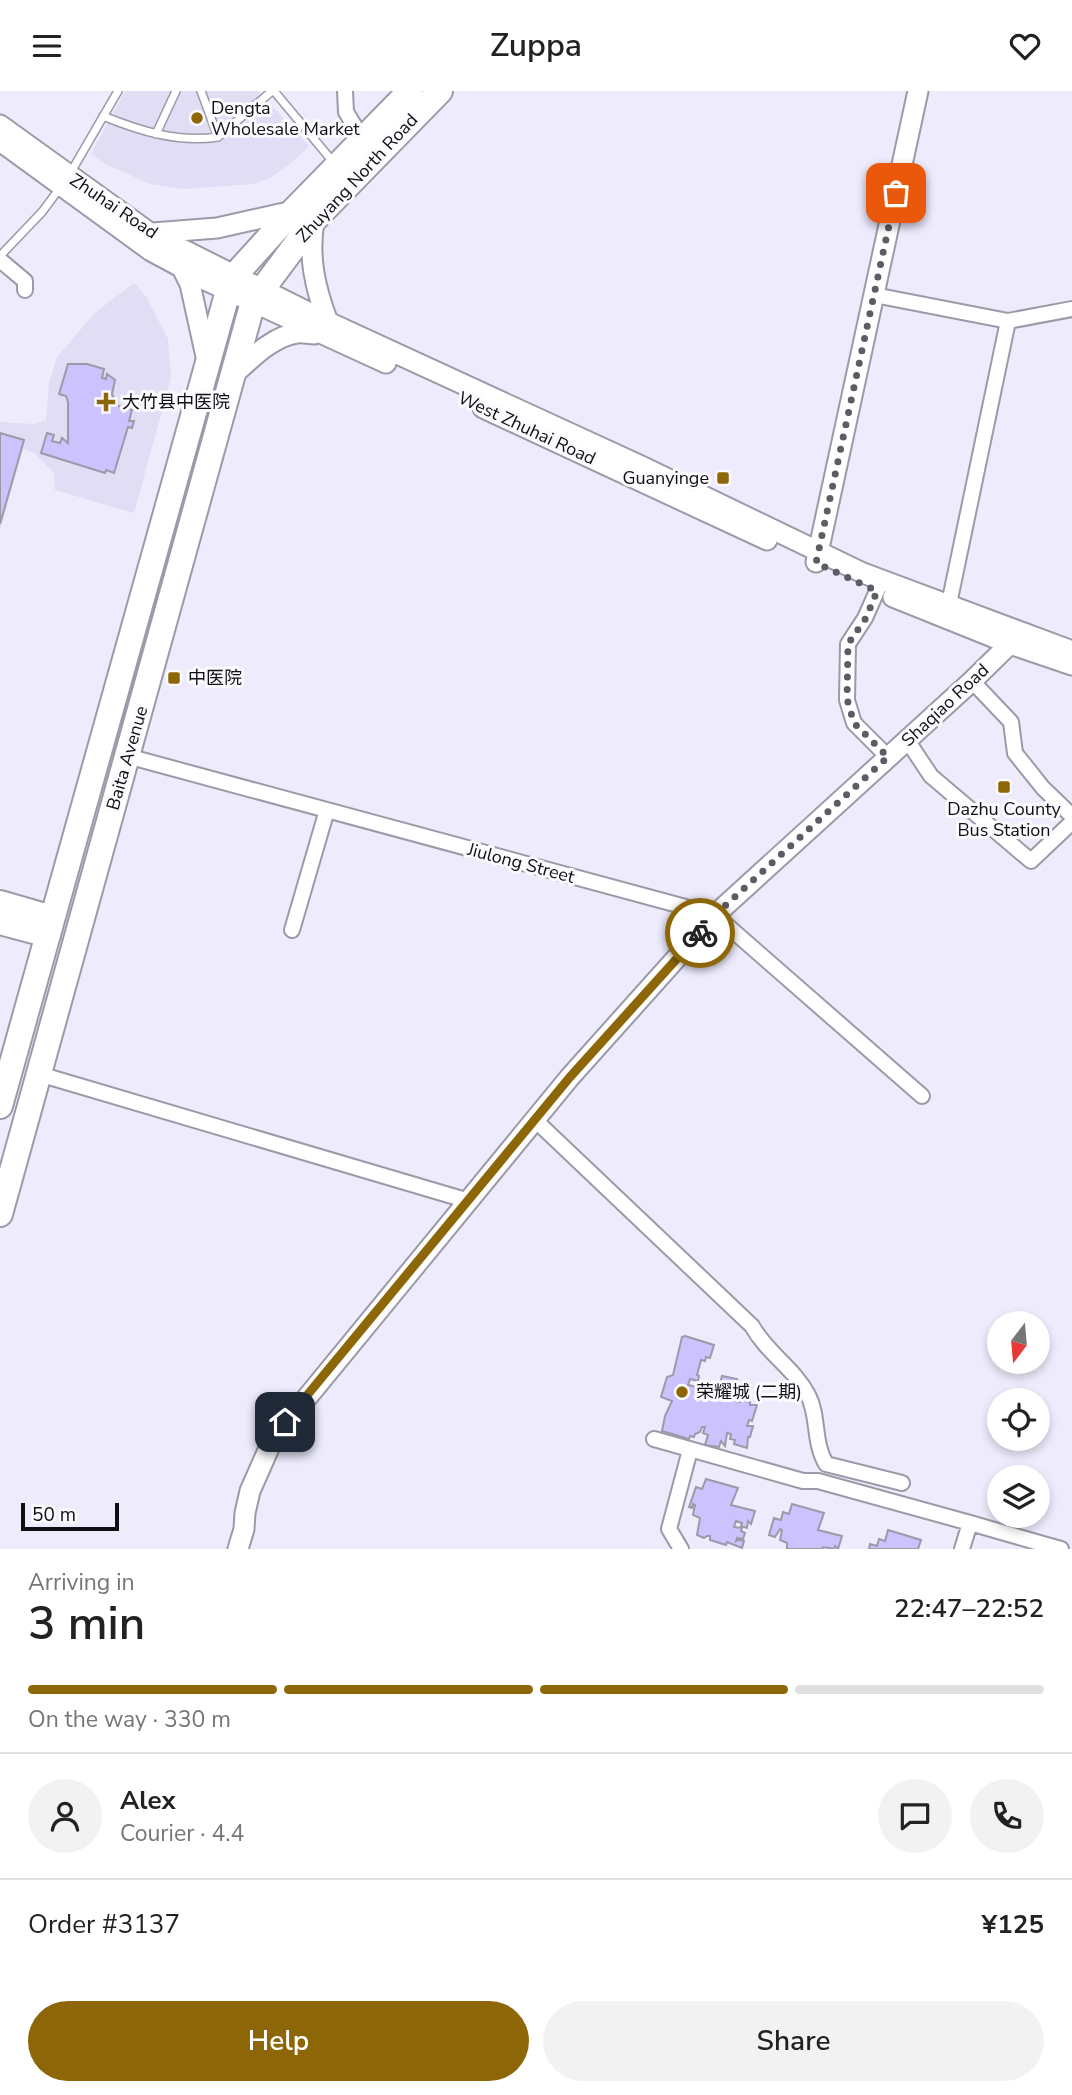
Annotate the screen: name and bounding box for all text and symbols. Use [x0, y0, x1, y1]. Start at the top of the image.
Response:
text: Zuppa [490, 24, 582, 67]
icon: menu [28, 27, 66, 65]
icon: heart [1006, 27, 1044, 65]
place label: Dengta Wholesale Market [211, 96, 360, 141]
street label: Zhuyang North Road [291, 108, 423, 248]
marker: Dengta Wholesale Market [189, 110, 205, 126]
pin [866, 163, 926, 223]
street label: Zhuhai Road [65, 168, 163, 244]
icon: bag [877, 174, 915, 212]
street label: West Zhuhai Road [454, 386, 600, 470]
place label: 大竹县中医院 [122, 390, 230, 414]
marker: 大竹县中医院 [96, 392, 116, 412]
place label: Guanyinge [622, 466, 709, 490]
marker: Guanyinge [715, 470, 731, 486]
street label: Shaqiao Road [896, 658, 994, 752]
place label: 中医院 [188, 666, 242, 690]
marker: 中医院 [166, 670, 182, 686]
street label: Baita Avenue [101, 703, 153, 813]
marker: Dazhu County Bus Station [996, 779, 1012, 795]
place label: Dazhu County Bus Station [947, 797, 1062, 842]
street label: Jiulong Street [464, 837, 578, 889]
courier [665, 898, 735, 968]
icon: bike [681, 914, 719, 952]
north arrow [987, 1311, 1050, 1374]
map controls [987, 1311, 1050, 1528]
place label: 荣耀城 (二期) [696, 1380, 802, 1404]
marker: 荣耀城 (二期) [674, 1384, 690, 1400]
button: locate [987, 1388, 1050, 1451]
pin [255, 1392, 315, 1452]
icon: home [266, 1403, 304, 1441]
button: layers [987, 1465, 1050, 1528]
scale bar [21, 1500, 119, 1532]
text: 50 m [32, 1502, 76, 1528]
text: Arriving in [28, 1567, 135, 1598]
text: 22:47–22:52 [894, 1591, 1044, 1626]
text: 3 min [28, 1592, 145, 1655]
text: On the way · 330 m [28, 1704, 231, 1735]
button: person [28, 1779, 102, 1853]
button: chat [878, 1779, 952, 1853]
button: phone [970, 1779, 1044, 1853]
text: Alex [120, 1783, 176, 1818]
text: Courier · 4.4 [120, 1818, 244, 1849]
text: Order #3137 [28, 1907, 180, 1942]
text: ¥125 [982, 1907, 1044, 1942]
button: Help [28, 2001, 529, 2081]
button: Share [543, 2001, 1044, 2081]

